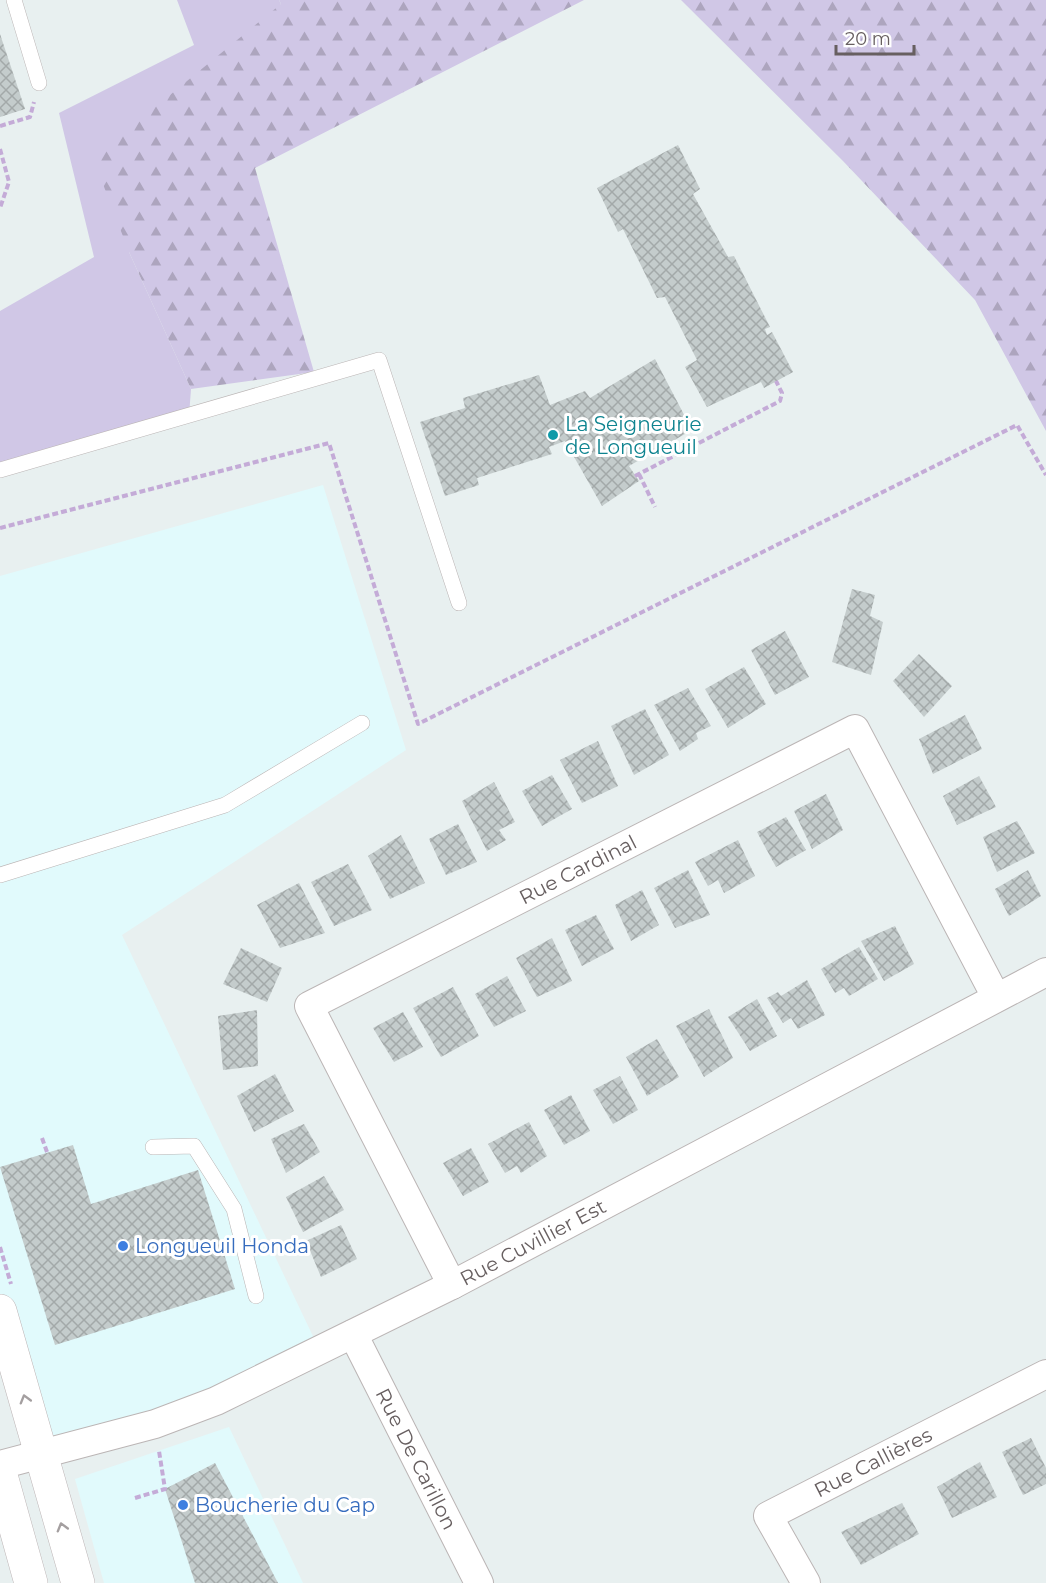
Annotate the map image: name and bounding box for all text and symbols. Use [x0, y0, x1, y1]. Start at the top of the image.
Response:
scale bar [836, 18, 914, 56]
text: 20 m [845, 28, 891, 50]
place label: La Seigneurie de Longueuil [565, 412, 702, 459]
marker: La Seigneurie de Longueuil [546, 428, 560, 442]
street label: Rue Cardinal [515, 830, 641, 909]
street label: Rue Cuvillier Est [456, 1194, 610, 1291]
place label: Longueuil Honda [135, 1234, 309, 1258]
marker: Longueuil Honda [116, 1239, 130, 1253]
street label: Rue De Carillon [370, 1384, 462, 1534]
one-way arrow [20, 1394, 33, 1404]
street label: Rue Callières [810, 1422, 936, 1502]
place label: Boucherie du Cap [195, 1493, 375, 1517]
marker: Boucherie du Cap [176, 1498, 190, 1512]
one-way arrow [57, 1522, 69, 1533]

